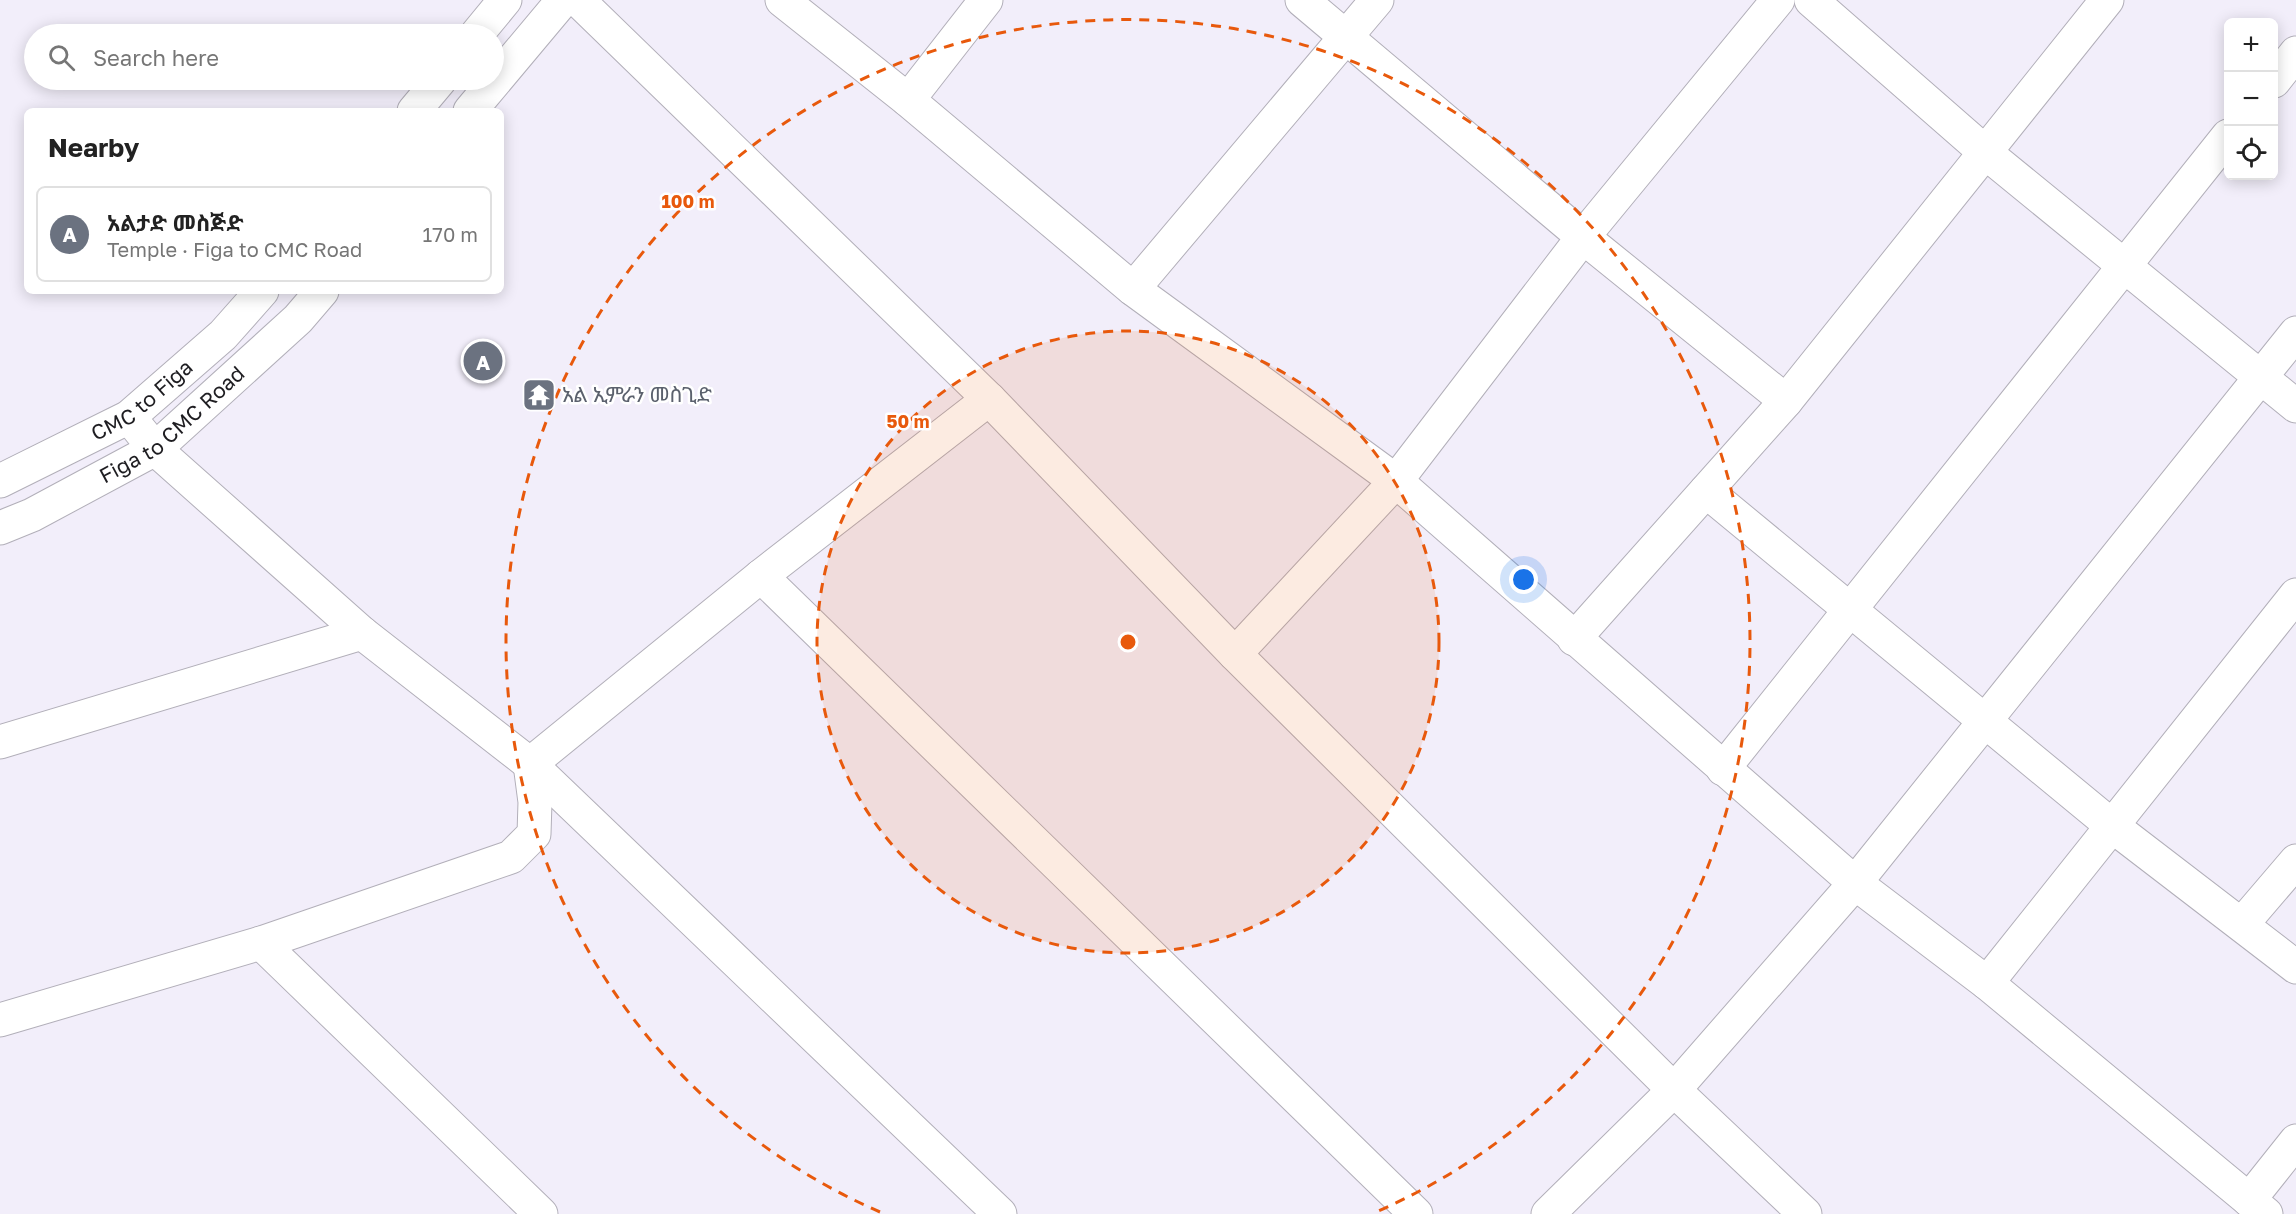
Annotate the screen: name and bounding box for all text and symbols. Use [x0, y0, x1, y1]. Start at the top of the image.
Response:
map controls [2224, 18, 2278, 180]
button: + [2224, 18, 2278, 72]
search box [24, 24, 504, 90]
icon: search [45, 41, 78, 74]
text: Search here [93, 44, 219, 71]
button: − [2224, 72, 2278, 126]
button: locate [2224, 126, 2278, 180]
text: Nearby [48, 132, 139, 163]
text: 100 m [662, 190, 714, 212]
text: አልታድ መስጅድ [107, 209, 244, 236]
text: A [62, 222, 77, 246]
text: 170 m [423, 222, 478, 246]
text: Temple · Figa to CMC Road [107, 237, 362, 261]
pin: A [464, 338, 502, 384]
street label: CMC to Figa [86, 354, 198, 446]
street label: Figa to CMC Road [95, 360, 249, 488]
temple icon: አል ኢምራን መስጊድ [521, 377, 557, 413]
place label: አል ኢምራን መስጊድ [562, 381, 712, 407]
text: 50 m [887, 410, 929, 432]
your location [1509, 565, 1538, 594]
centre of rings [1118, 632, 1138, 652]

